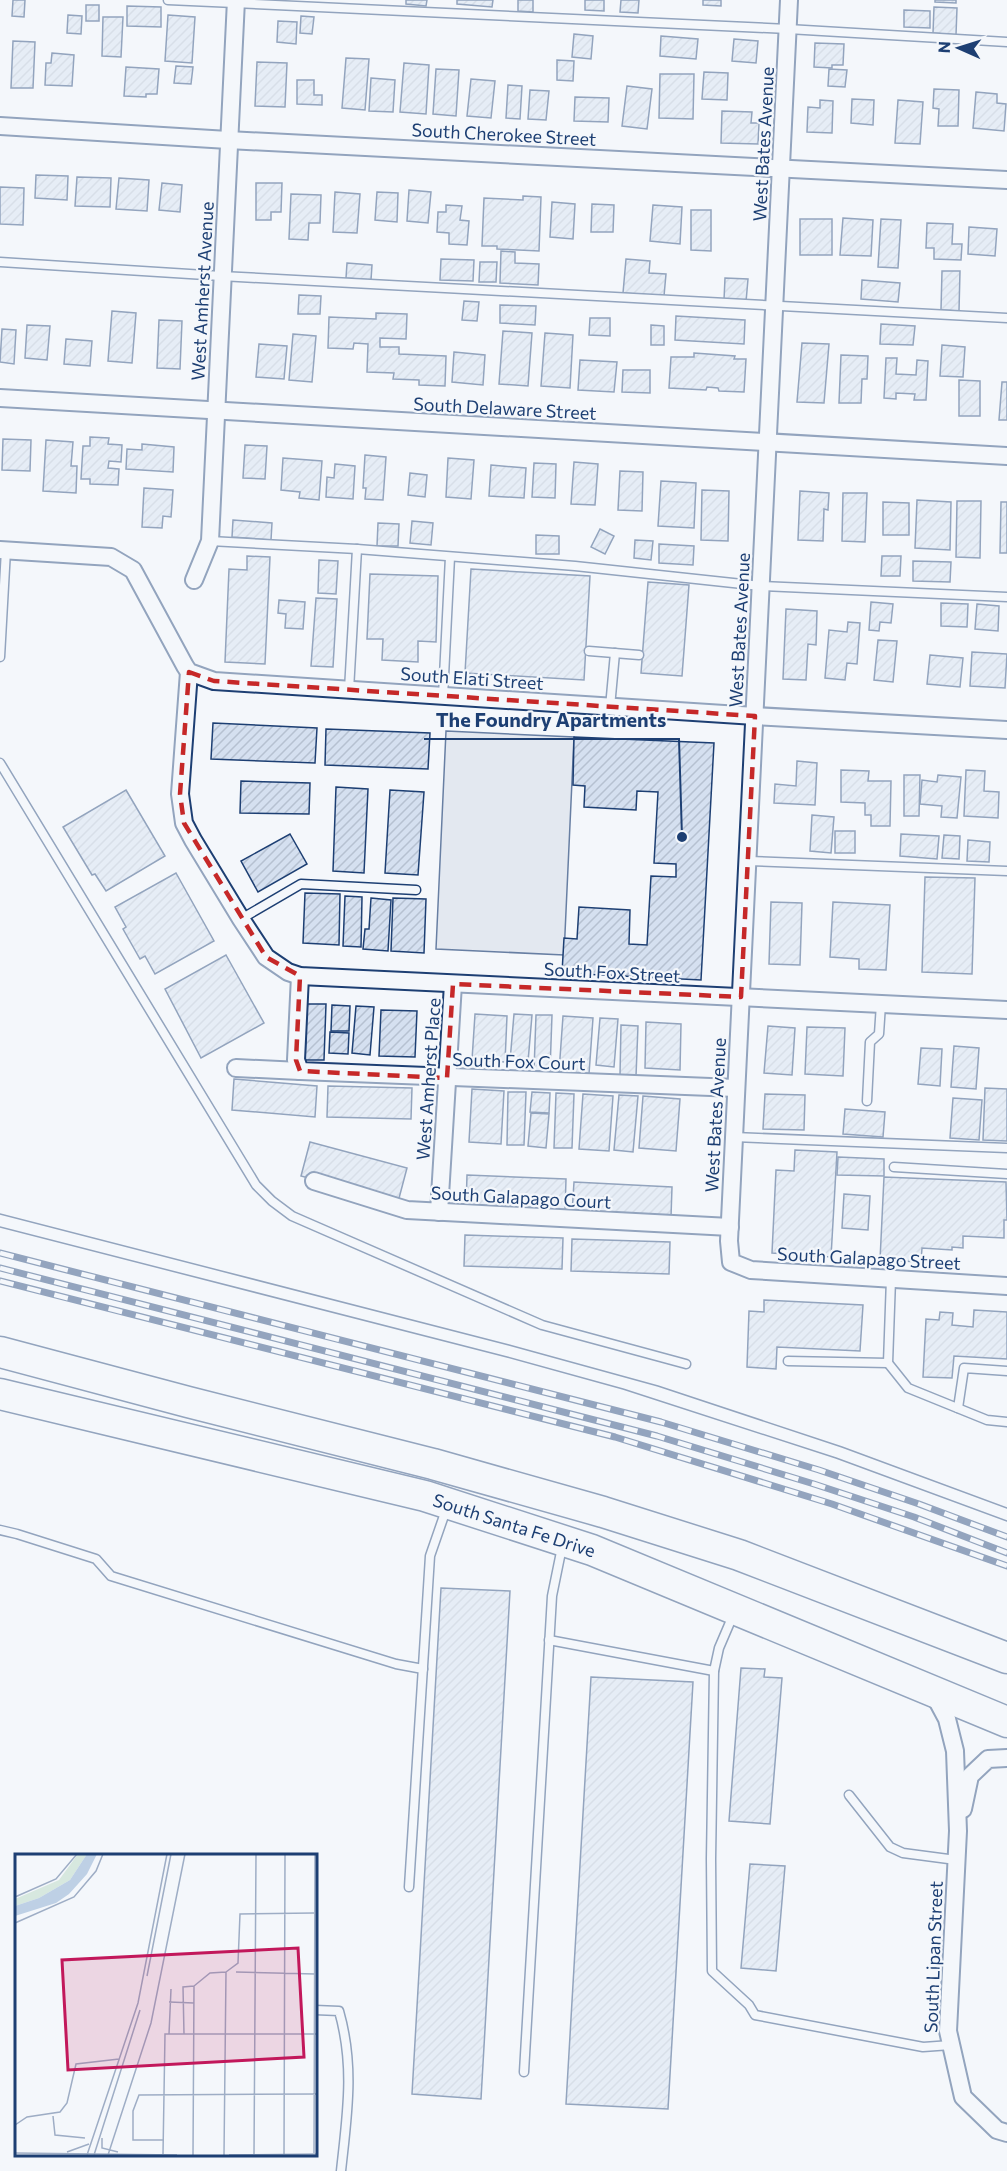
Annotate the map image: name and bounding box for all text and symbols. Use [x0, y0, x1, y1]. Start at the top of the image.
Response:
north arrow [929, 18, 989, 78]
text: N [934, 41, 953, 54]
street label: West Bates Avenue [748, 66, 778, 222]
street label: South Cherokee Street [411, 118, 597, 150]
street label: West Amherst Avenue [186, 201, 218, 381]
street label: South Delaware Street [413, 392, 597, 424]
street label: West Bates Avenue [724, 552, 754, 708]
street label: South Elati Street [400, 662, 544, 694]
callout: The Foundry Apartments [424, 701, 679, 739]
text: The Foundry Apartments [436, 707, 666, 731]
street label: South Fox Street [543, 957, 681, 987]
street label: West Amherst Place [411, 997, 445, 1161]
street label: West Bates Avenue [700, 1037, 730, 1193]
street label: South Fox Court [452, 1048, 586, 1074]
street label: South Galapago Court [430, 1181, 612, 1213]
street label: South Galapago Street [777, 1242, 961, 1274]
street label: South Santa Fe Drive [430, 1488, 598, 1561]
inset map [15, 1854, 316, 2156]
street label: South Lipan Street [919, 1881, 947, 2033]

